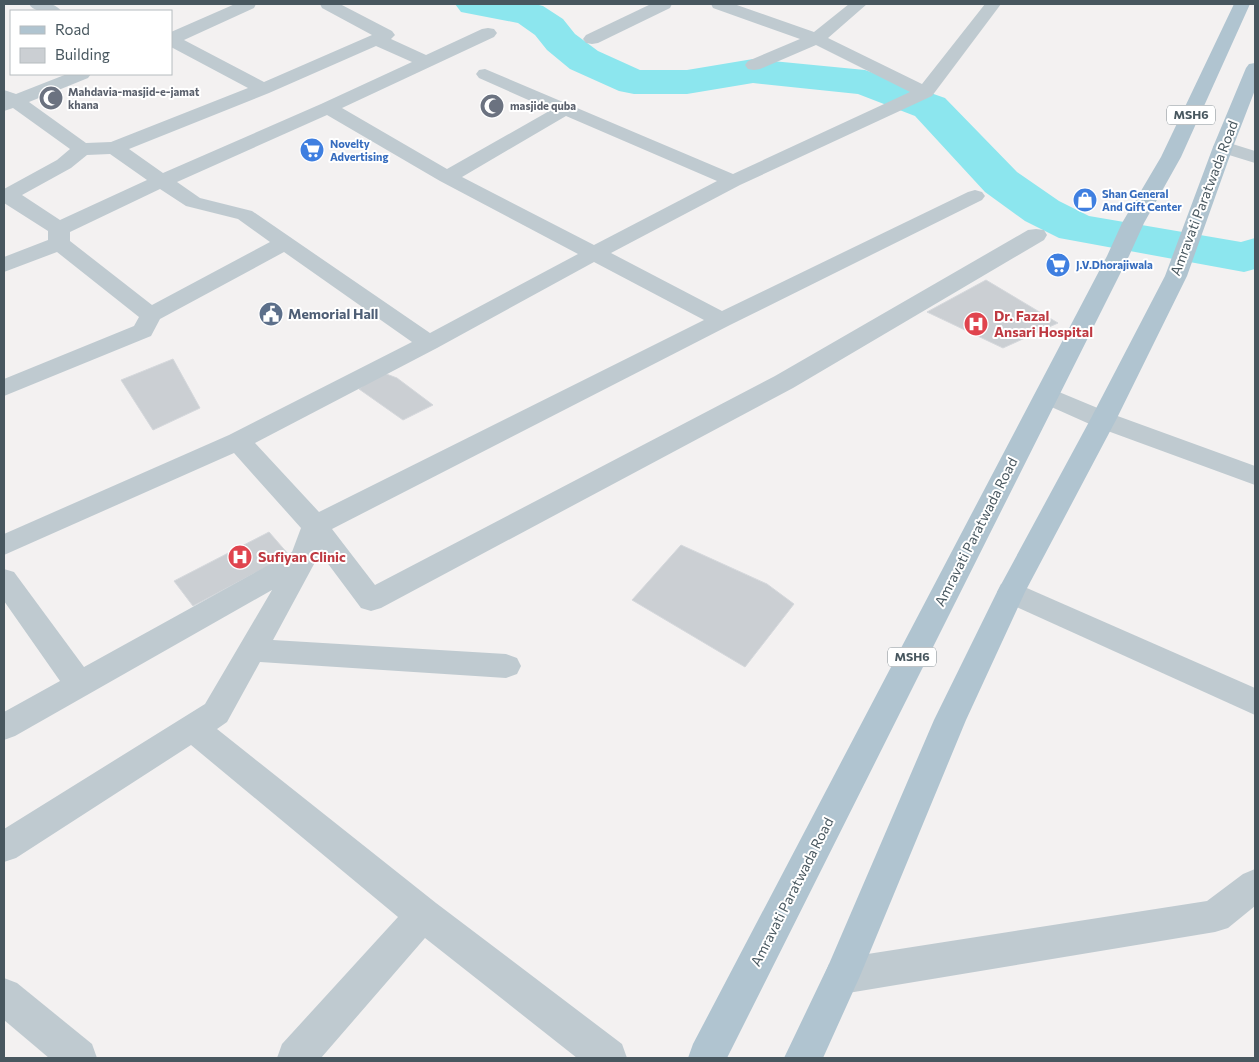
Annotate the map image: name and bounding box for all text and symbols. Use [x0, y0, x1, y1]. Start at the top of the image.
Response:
legend [10, 10, 172, 75]
text: Road [55, 20, 90, 38]
text: Building [55, 45, 110, 63]
mosque icon: Mahdavia-masjid-e-jamat khana [38, 85, 64, 111]
place label: Mahdavia-masjid-e-jamat khana [68, 85, 200, 111]
mosque icon: masjide quba [479, 93, 505, 119]
place label: masjide quba [510, 99, 576, 112]
road number: MSH6 [1167, 106, 1215, 124]
street label: Amravati Paratwada Road [1166, 118, 1241, 278]
supermarket icon: Novelty Advertising [299, 137, 325, 163]
place label: Novelty Advertising [330, 137, 388, 163]
shop icon: Shan General And Gift Center [1072, 187, 1098, 213]
place label: Shan General And Gift Center [1102, 187, 1182, 213]
supermarket icon: J.V.Dhorajiwala [1045, 252, 1071, 278]
place label: J.V.Dhorajiwala [1076, 258, 1153, 272]
public building icon: Memorial Hall [258, 301, 284, 327]
place label: Memorial Hall [288, 305, 378, 322]
place label: Dr. Fazal Ansari Hospital [994, 307, 1093, 340]
hospital icon: Dr. Fazal Ansari Hospital [963, 311, 989, 337]
street label: Amravati Paratwada Road [931, 455, 1021, 609]
hospital icon: Sufiyan Clinic [227, 544, 253, 570]
place label: Sufiyan Clinic [258, 548, 346, 565]
road number: MSH6 [888, 648, 936, 666]
street label: Amravati Paratwada Road [747, 815, 837, 969]

